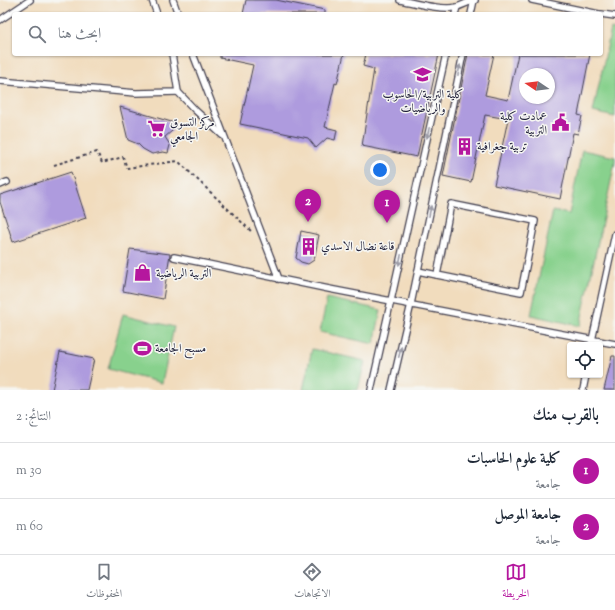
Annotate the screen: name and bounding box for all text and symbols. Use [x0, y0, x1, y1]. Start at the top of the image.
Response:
search box [12, 12, 603, 56]
icon: search [26, 23, 48, 45]
text: ابحث هنا [58, 24, 101, 45]
one-way arrow [457, 64, 463, 76]
school or university icon: كلية التربية/الحاسوب والرياضيات [413, 65, 433, 85]
north arrow [519, 68, 555, 104]
place label: كلية التربية/الحاسوب والرياضيات [382, 86, 464, 118]
place label: عمادت كلية التربية [500, 108, 547, 140]
public building icon: عمادت كلية التربية [550, 113, 570, 133]
place label: مركز التسوق الجامعي [170, 114, 215, 148]
supermarket icon: مركز التسوق الجامعي [147, 119, 167, 139]
one-way arrow [425, 127, 431, 139]
building icon: تربية جغرافية [454, 136, 474, 156]
place label: تربية جغرافية [477, 138, 528, 156]
your location [370, 160, 390, 180]
pin: 2 [295, 189, 321, 222]
pin: 1 [374, 190, 400, 223]
one-way arrow [428, 205, 434, 217]
building icon: قاعة نضال الاسدي [298, 236, 318, 256]
place label: قاعة نضال الاسدي [321, 238, 395, 256]
one-way arrow [396, 254, 402, 266]
shop icon: التربية الرياضية [133, 263, 153, 283]
place label: التربية الرياضية [156, 265, 212, 283]
sports icon: مسبح الجامعة [132, 338, 152, 358]
place label: مسبح الجامعة [155, 340, 206, 359]
map controls [567, 342, 603, 378]
button: locate [567, 342, 603, 378]
one-way arrow [397, 346, 403, 358]
text: بالقرب منك [533, 404, 599, 428]
text: النتائج: 2 [16, 408, 51, 426]
text: كلية علوم الحاسبات [467, 449, 561, 470]
text: 30 m [16, 462, 42, 480]
text: 1 [584, 462, 588, 480]
text: جامعة [535, 476, 561, 494]
text: جامعة الموصل [494, 505, 561, 526]
text: 60 m [16, 518, 43, 536]
text: 2 [583, 518, 589, 536]
text: جامعة [535, 532, 561, 550]
tab: المحفوظات [86, 561, 122, 604]
tab: الاتجاهات [294, 561, 331, 604]
tab: الخريطة [502, 561, 529, 604]

